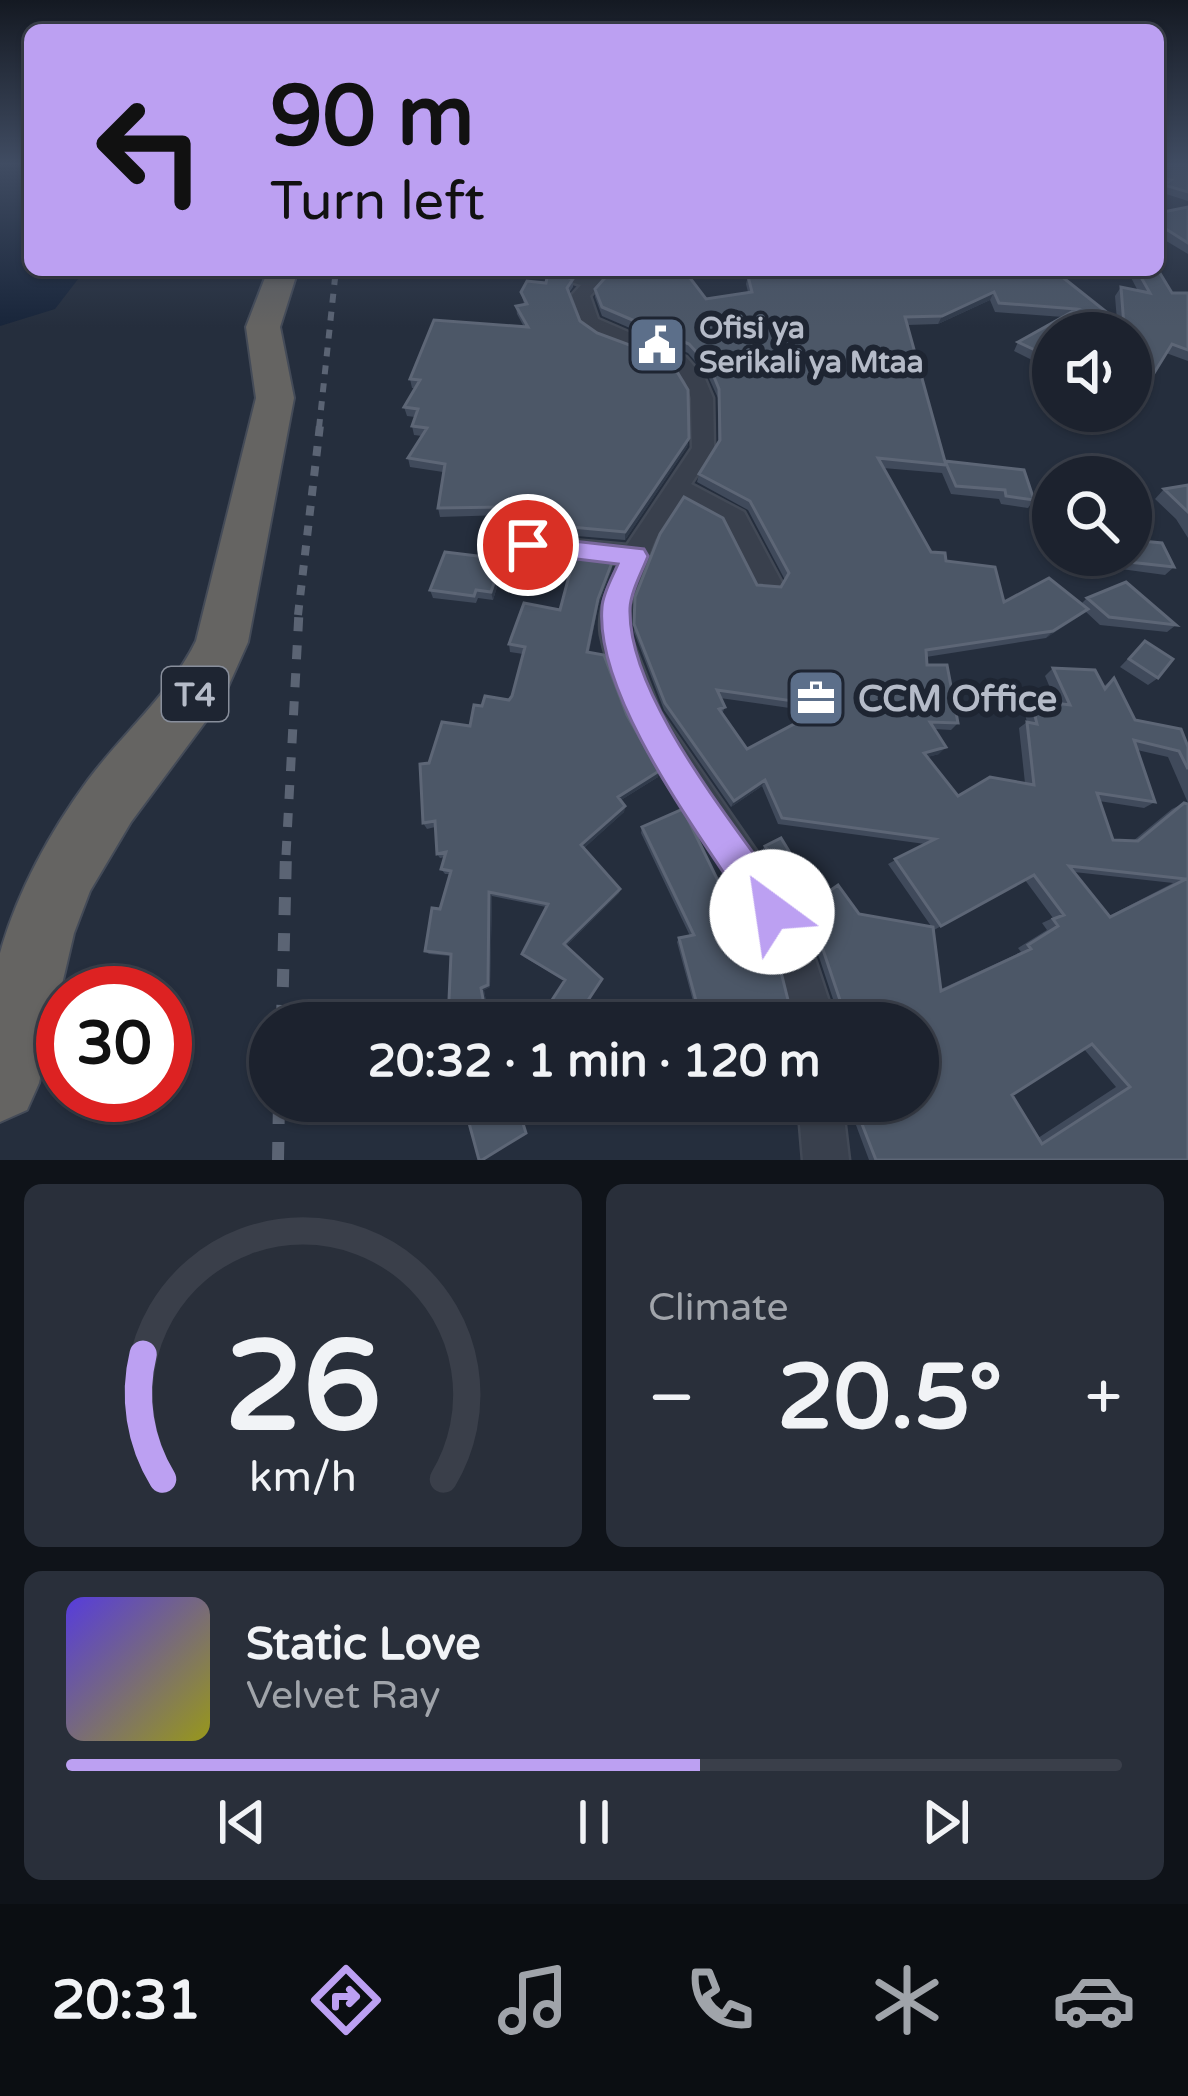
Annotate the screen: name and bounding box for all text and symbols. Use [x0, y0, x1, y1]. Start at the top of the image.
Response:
text: 90 m [270, 67, 474, 168]
icon: left [72, 72, 228, 228]
text: Turn left [270, 169, 485, 234]
place label: Ofisi ya Serikali ya Mtaa [699, 310, 924, 381]
map controls [1032, 312, 1152, 576]
button: sound [1032, 312, 1152, 432]
public building icon: Ofisi ya Serikali ya Mtaa [626, 314, 688, 376]
button: search [1032, 456, 1152, 576]
pin [477, 494, 579, 596]
icon: arrive [495, 512, 561, 578]
road number: T4 [162, 667, 228, 721]
office icon: CCM Office [785, 667, 847, 729]
place label: CCM Office [858, 678, 1057, 721]
position arrow [709, 849, 835, 975]
speed limit sign: 30 [36, 966, 192, 1122]
text: 20:32 · 1 min · 120 m [368, 1035, 820, 1089]
text: Climate [648, 1284, 788, 1331]
text: 26 [225, 1313, 381, 1464]
text: 20.5° [777, 1344, 1003, 1453]
text: − [648, 1358, 695, 1438]
text: + [1085, 1358, 1122, 1438]
text: km/h [249, 1451, 357, 1502]
text: Static Love [246, 1618, 481, 1672]
text: Velvet Ray [246, 1672, 441, 1719]
icon: previous [209, 1789, 275, 1855]
icon: pause [561, 1789, 627, 1855]
icon: next [913, 1789, 979, 1855]
icon: directions [304, 1958, 388, 2042]
icon: music [491, 1958, 575, 2042]
icon: phone [678, 1958, 762, 2042]
icon: climate [865, 1958, 949, 2042]
icon: car [1052, 1958, 1136, 2042]
text: 20:31 [52, 1968, 201, 2033]

